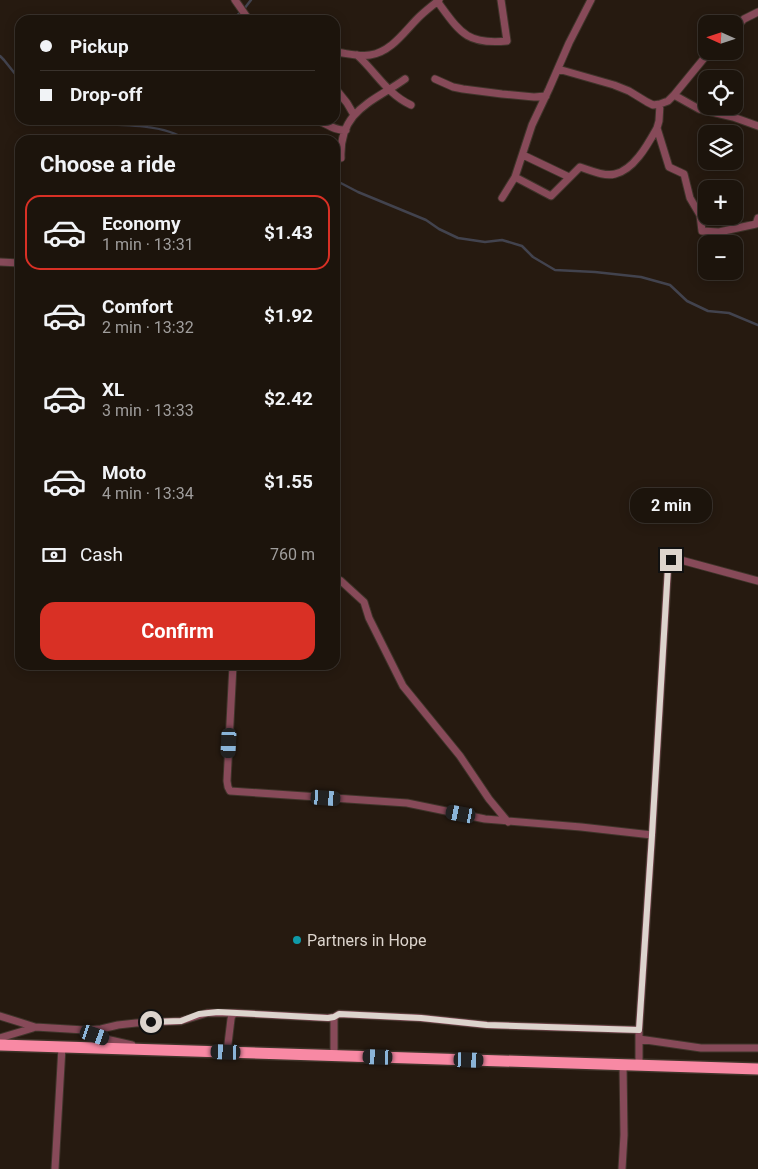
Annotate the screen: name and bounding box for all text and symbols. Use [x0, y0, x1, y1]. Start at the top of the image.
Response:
north arrow [698, 15, 742, 60]
map controls [698, 15, 743, 280]
text: Pickup [70, 35, 129, 58]
button: locate [698, 70, 743, 115]
text: Drop-off [70, 83, 142, 106]
button: layers [698, 125, 743, 170]
text: Choose a ride [40, 152, 176, 177]
button: + [698, 180, 743, 225]
icon: car [42, 210, 87, 255]
text: Economy [102, 212, 181, 235]
text: $1.43 [264, 221, 313, 244]
text: 1 min · 13:31 [102, 235, 194, 254]
button: − [698, 235, 743, 280]
icon: car [42, 293, 87, 338]
text: Comfort [102, 295, 173, 318]
text: $1.92 [264, 304, 313, 327]
text: 2 min · 13:32 [102, 318, 194, 337]
icon: car [42, 376, 87, 421]
text: XL [102, 378, 124, 401]
text: $2.42 [264, 387, 313, 410]
text: 3 min · 13:33 [102, 401, 194, 420]
icon: car [42, 459, 87, 504]
text: Moto [102, 461, 146, 484]
text: $1.55 [264, 470, 313, 493]
text: 4 min · 13:34 [102, 484, 194, 503]
callout: 2 min [630, 488, 712, 522]
text: 2 min [651, 496, 691, 515]
icon: cash [40, 541, 68, 569]
text: Cash [80, 543, 123, 566]
text: 760 m [270, 545, 315, 564]
route end [660, 549, 682, 571]
button: Confirm [40, 602, 315, 660]
car [220, 728, 237, 758]
car [310, 789, 341, 807]
car [444, 804, 477, 824]
place label: Partners in Hope [307, 931, 426, 950]
marker: Partners in Hope [291, 934, 303, 946]
route start [140, 1011, 162, 1033]
car [78, 1023, 111, 1047]
car [210, 1044, 241, 1060]
car [362, 1049, 393, 1065]
car [453, 1052, 484, 1068]

